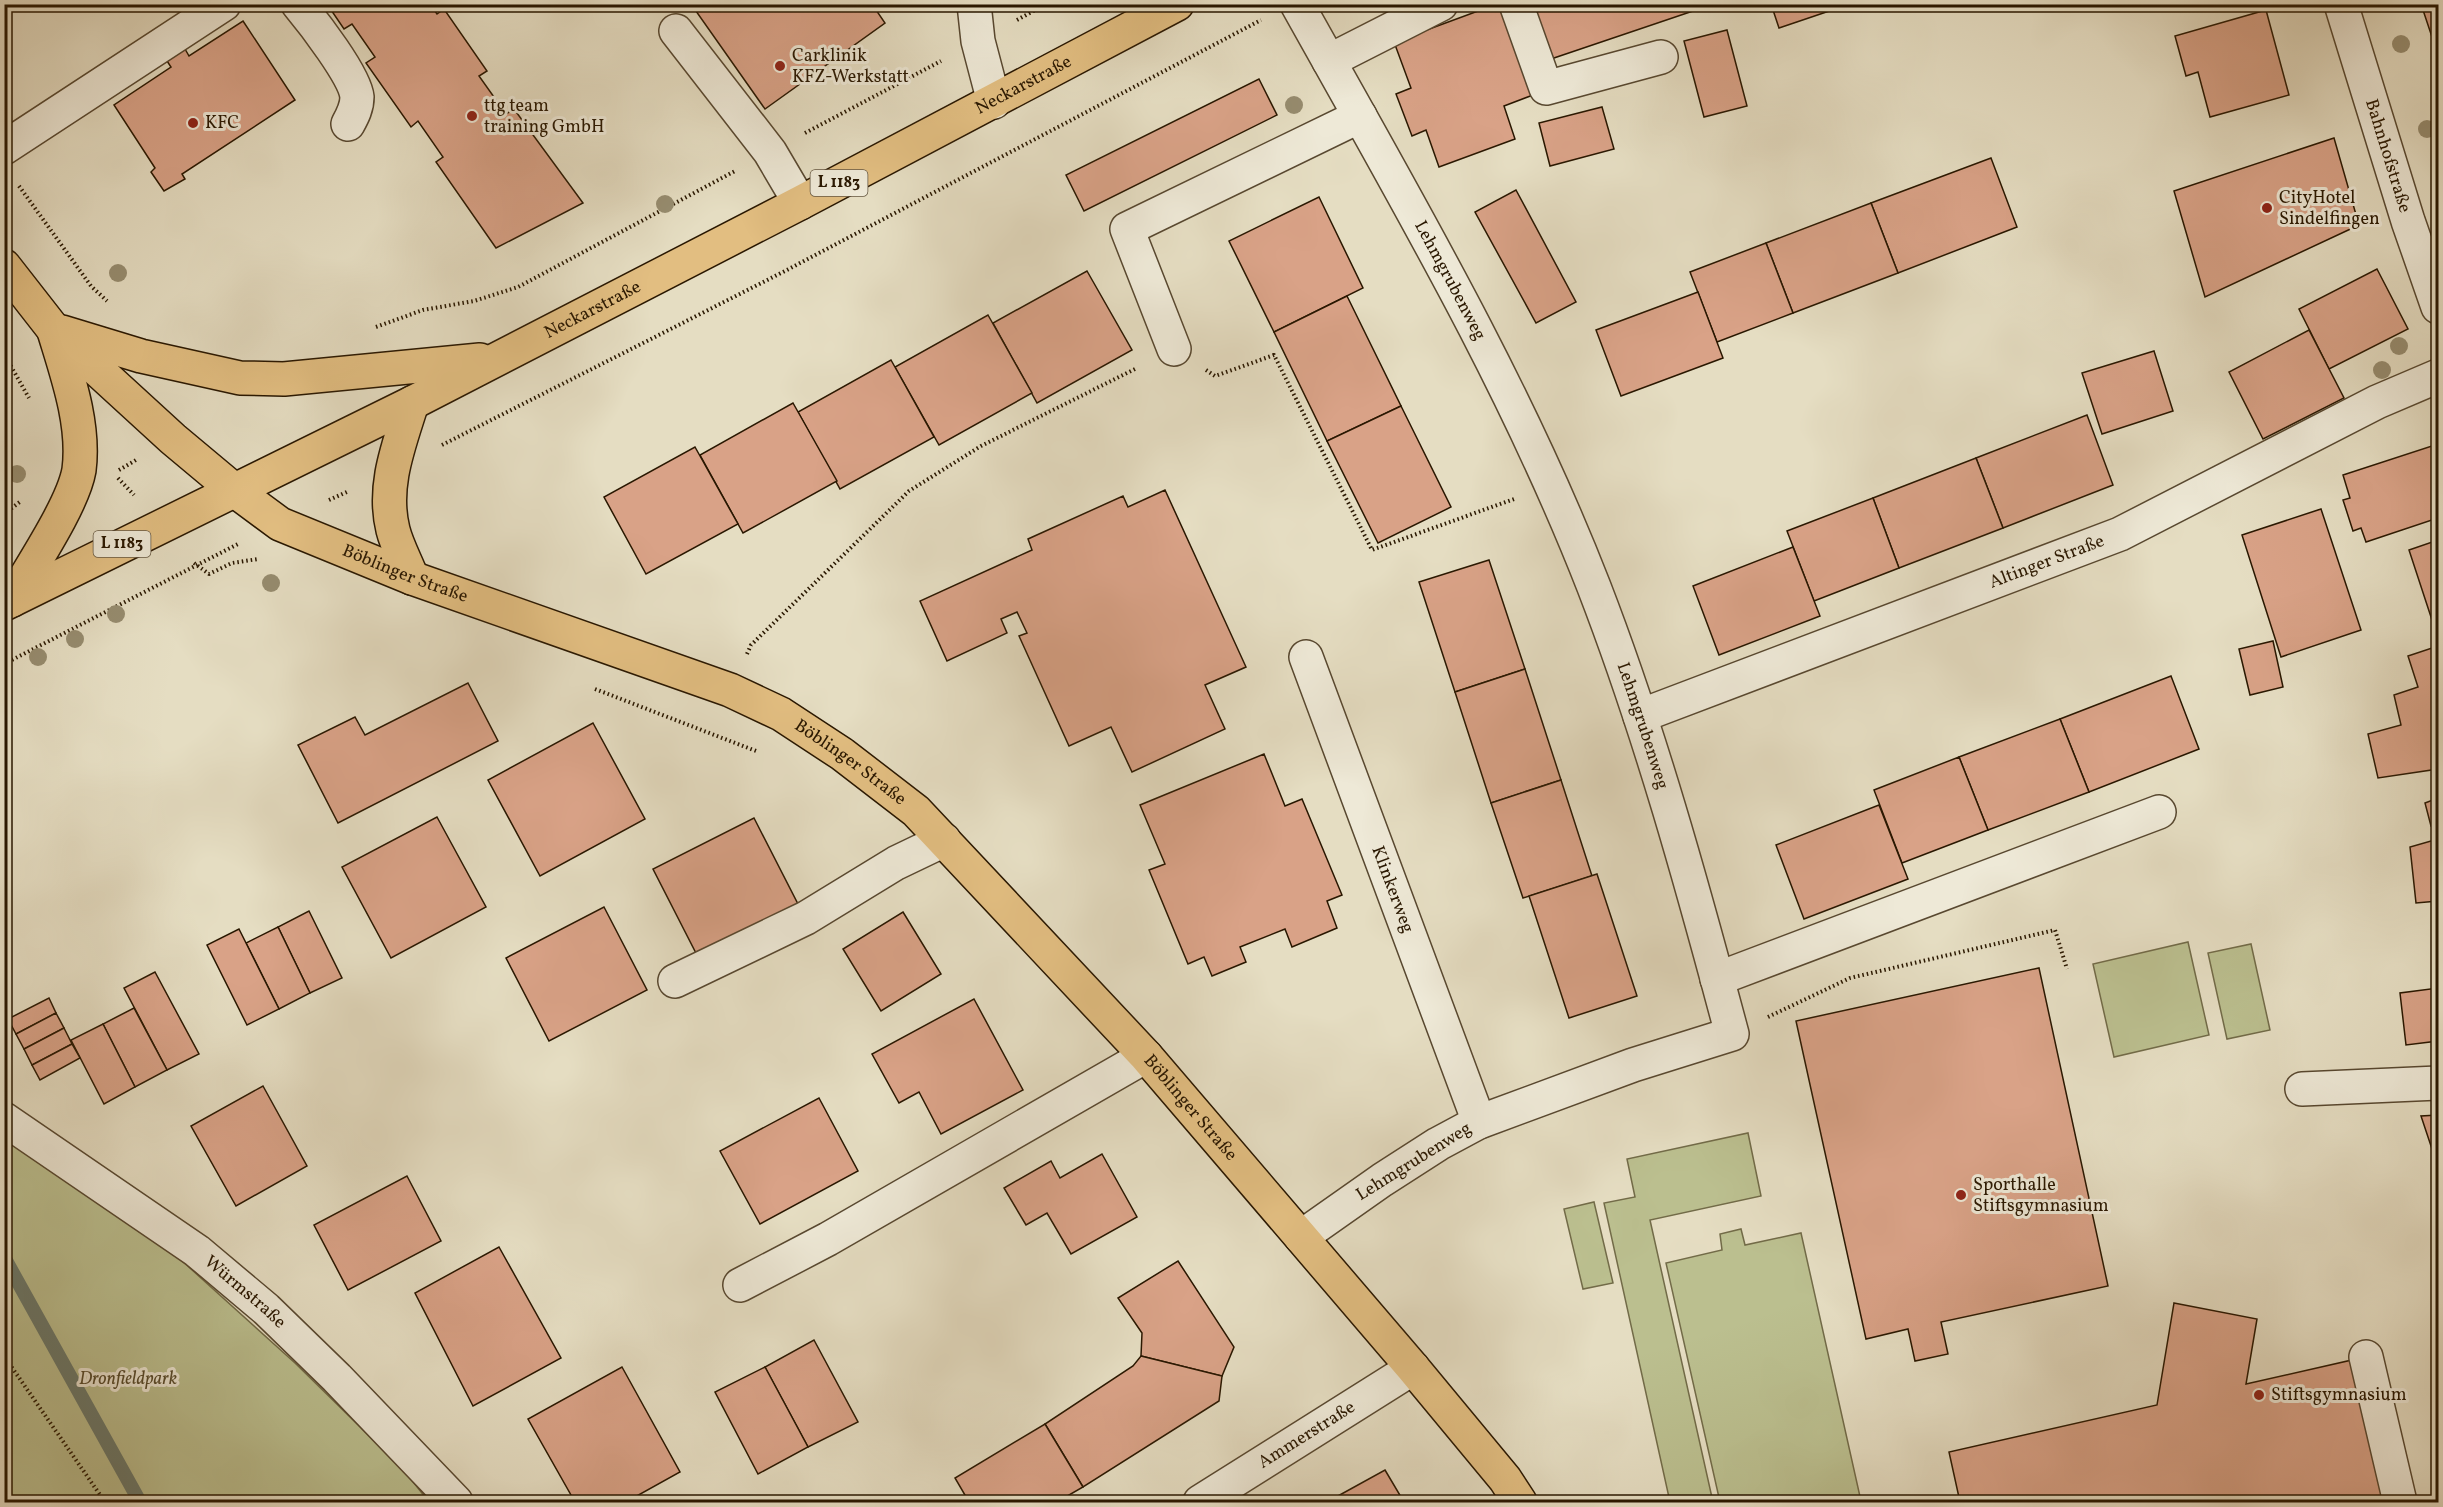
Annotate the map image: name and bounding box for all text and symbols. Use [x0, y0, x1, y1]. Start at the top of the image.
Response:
place label: Carklinik KFZ-Werkstatt [792, 44, 909, 90]
street label: Neckarstraße [971, 49, 1076, 121]
marker: Carklinik KFZ-Werkstatt [773, 59, 787, 73]
place label: ttg team training GmbH [484, 94, 604, 140]
street label: Bahnhofstraße [2359, 96, 2417, 216]
marker: ttg team training GmbH [465, 109, 479, 123]
place label: KFC [205, 111, 239, 136]
marker: KFC [186, 116, 200, 130]
road number: L 1183 [810, 170, 868, 196]
place label: CityHotel Sindelfingen [2279, 186, 2380, 232]
marker: CityHotel Sindelfingen [2260, 201, 2274, 215]
street label: Lehmgrubenweg [1408, 216, 1492, 345]
street label: Neckarstraße [540, 275, 645, 345]
street label: Altinger Straße [1985, 529, 2108, 595]
road number: L 1183 [94, 531, 150, 557]
street label: Böblinger Straße [338, 538, 471, 609]
street label: Lehmgrubenweg [1610, 659, 1675, 792]
street label: Böblinger Straße [789, 713, 911, 812]
street label: Klinkerweg [1365, 842, 1420, 936]
street label: Böblinger Straße [1138, 1049, 1243, 1166]
street label: Lehmgrubenweg [1351, 1116, 1477, 1208]
place label: Sporthalle Stiftsgymnasium [1973, 1173, 2109, 1219]
marker: Sporthalle Stiftsgymnasium [1954, 1188, 1968, 1202]
street label: Würmstraße [199, 1250, 292, 1334]
park label: Dronfieldpark [79, 1367, 177, 1392]
place label: Stiftsgymnasium [2271, 1383, 2407, 1408]
marker: Stiftsgymnasium [2252, 1388, 2266, 1402]
street label: Ammerstraße [1253, 1395, 1360, 1475]

